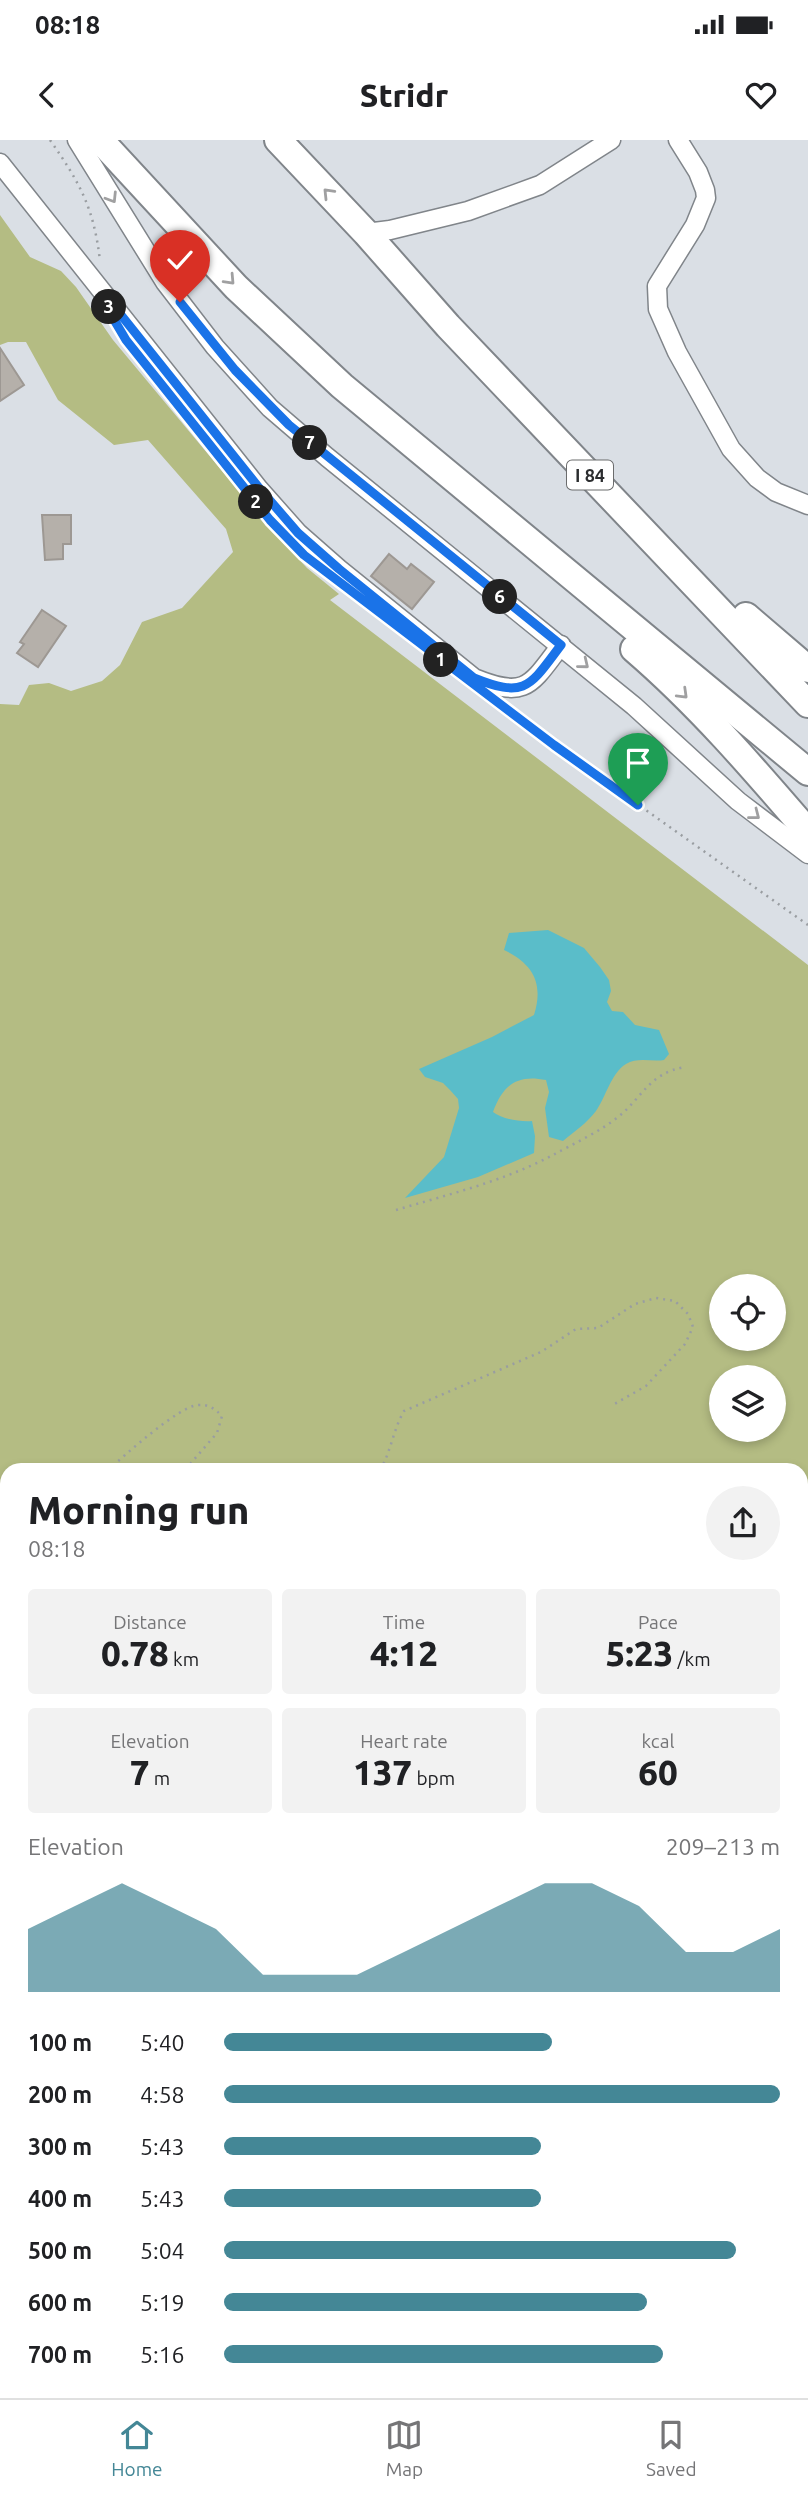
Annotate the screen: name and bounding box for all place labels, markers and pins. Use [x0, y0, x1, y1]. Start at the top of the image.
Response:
pin [150, 230, 210, 302]
pin: 3 [92, 290, 126, 324]
pin: 7 [292, 426, 328, 460]
pin: 2 [238, 484, 274, 520]
pin: 6 [482, 580, 518, 615]
pin: 1 [424, 643, 458, 678]
pin [608, 733, 668, 805]

